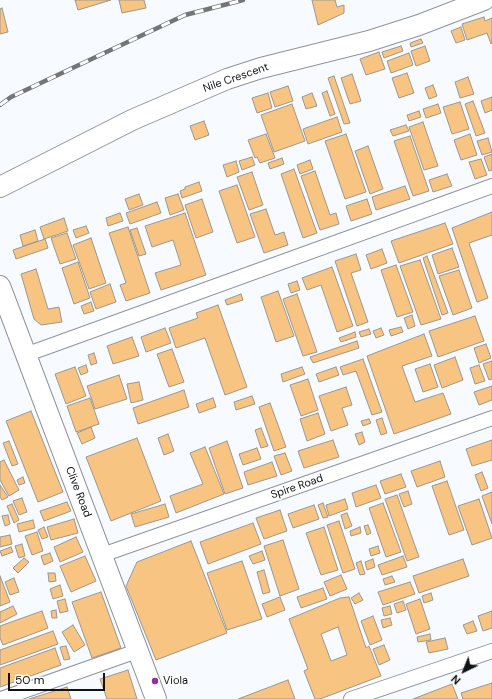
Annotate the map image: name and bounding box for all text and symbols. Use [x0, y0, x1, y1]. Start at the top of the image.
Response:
street label: Nile Crescent [201, 61, 271, 95]
street label: Clive Road [62, 465, 94, 519]
street label: Spire Road [269, 472, 325, 502]
north arrow [444, 651, 484, 691]
scale bar [10, 665, 107, 691]
text: 50 m [15, 672, 44, 688]
text: N [448, 672, 464, 688]
place label: Viola [163, 674, 188, 688]
marker: Viola [150, 676, 160, 686]

